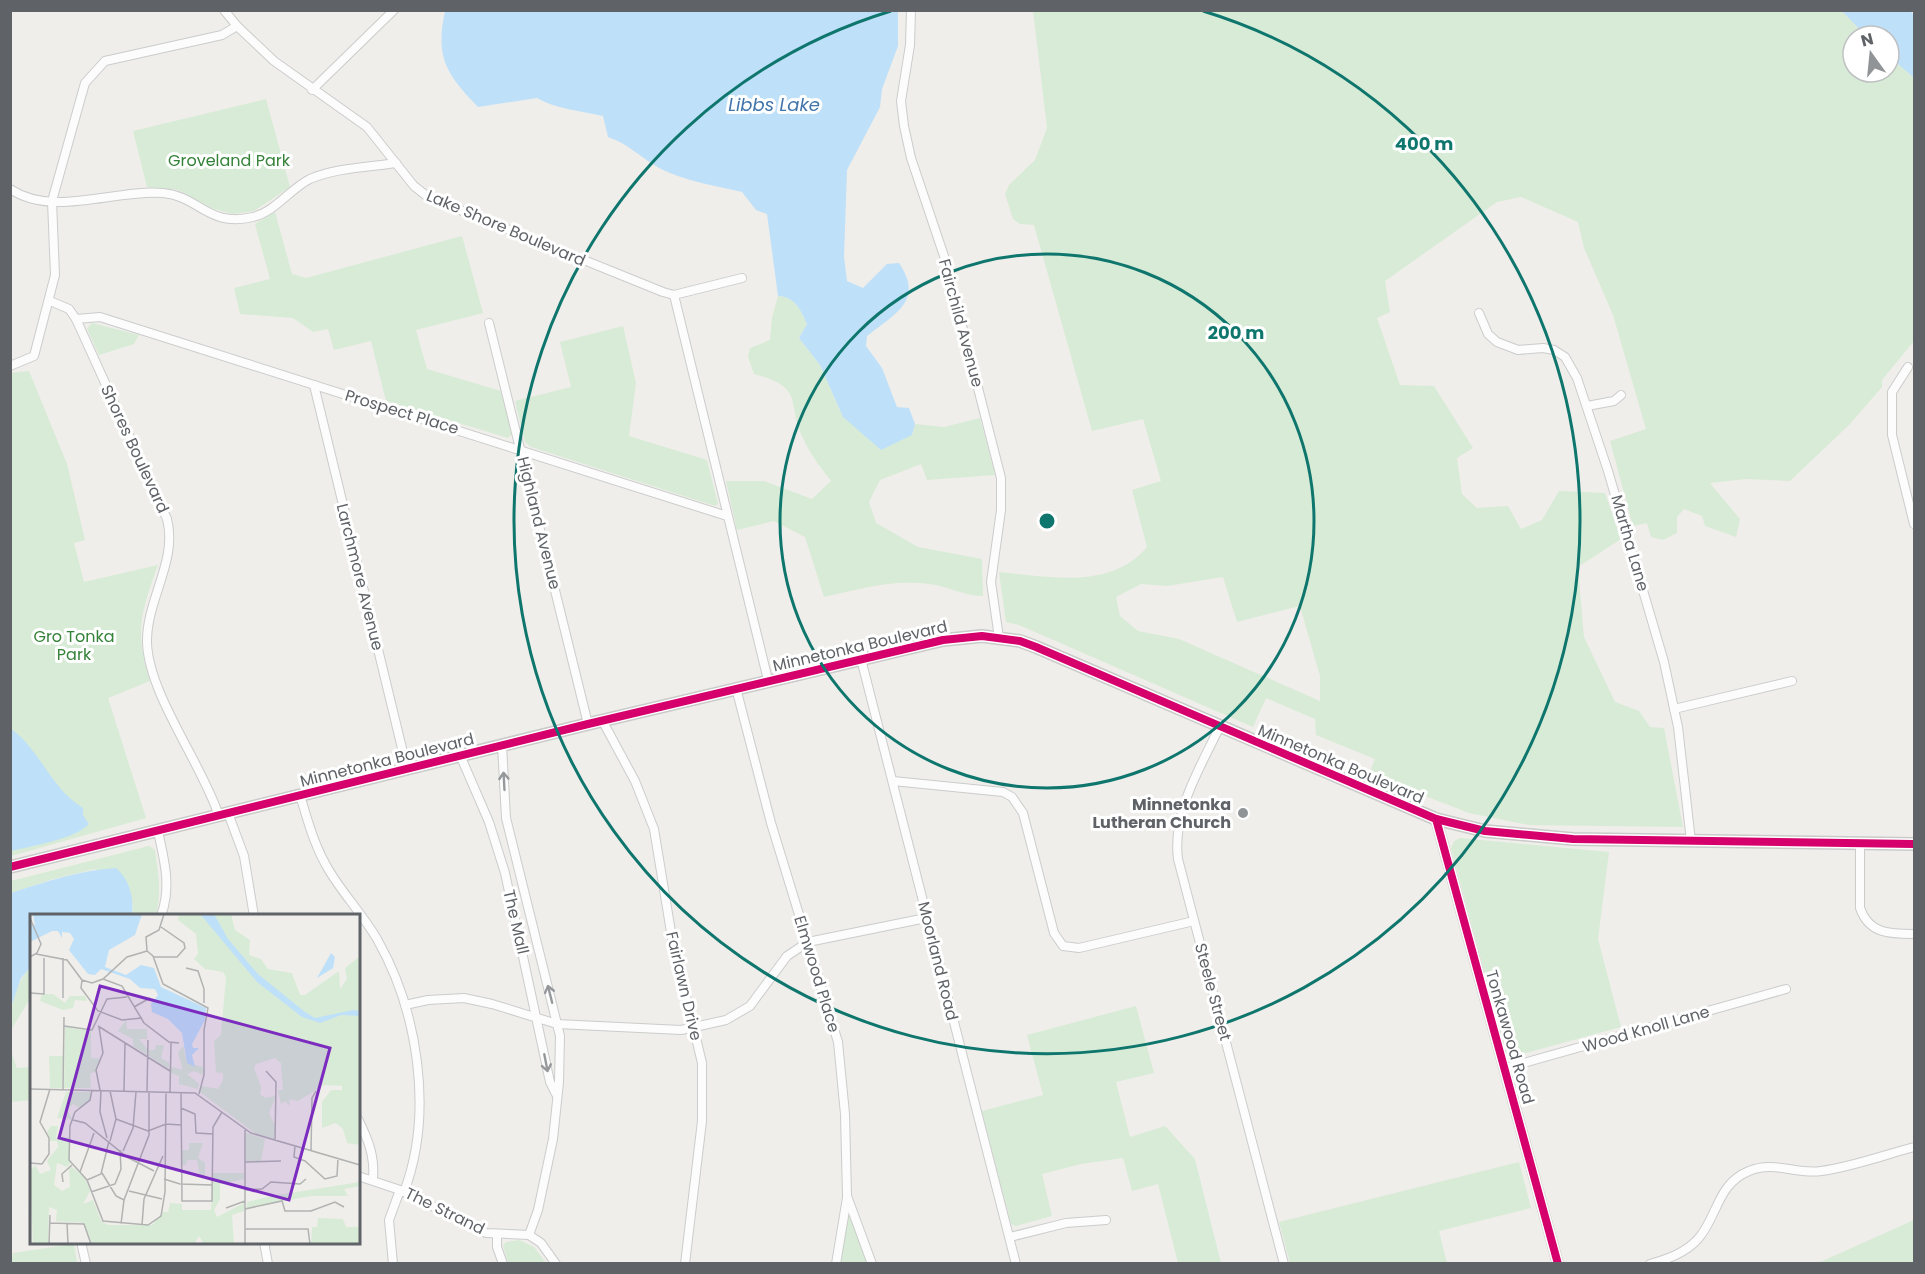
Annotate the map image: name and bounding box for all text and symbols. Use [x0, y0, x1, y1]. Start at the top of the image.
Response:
north arrow [1841, 24, 1901, 84]
text: N [1858, 27, 1876, 53]
water label: Libbs Lake [728, 92, 820, 117]
text: 400 m [1395, 131, 1453, 156]
park label: Groveland Park [168, 149, 291, 172]
street label: Lake Shore Boulevard [423, 184, 589, 272]
street label: Fairchild Avenue [933, 256, 989, 390]
text: 200 m [1208, 320, 1264, 345]
street label: Shores Boulevard [95, 381, 175, 517]
street label: Prospect Place [342, 384, 462, 440]
street label: Highland Avenue [511, 454, 567, 592]
street label: Martha Lane [1605, 492, 1655, 594]
street label: Larchmore Avenue [331, 501, 389, 653]
centre of rings [1037, 511, 1057, 531]
street label: Minnetonka Boulevard [770, 615, 950, 677]
park label: Gro Tonka Park [33, 625, 115, 666]
street label: Minnetonka Boulevard [1254, 719, 1428, 809]
street label: Minnetonka Boulevard [298, 727, 476, 793]
one-way arrow [498, 772, 509, 792]
place label: Minnetonka Lutheran Church [1092, 793, 1231, 834]
marker: Minnetonka Lutheran Church [1236, 806, 1250, 820]
street label: The Mall [497, 887, 535, 957]
street label: Moorland Road [912, 899, 964, 1023]
street label: Elmwood Place [788, 913, 846, 1035]
inset map [30, 914, 360, 1244]
street label: Fairlawn Drive [660, 929, 708, 1043]
street label: Steele Street [1189, 941, 1237, 1043]
street label: Tonkawood Road [1480, 967, 1540, 1107]
one-way arrow [544, 985, 555, 1005]
street label: Wood Knoll Lane [1580, 1000, 1712, 1058]
one-way arrow [541, 1052, 552, 1072]
street label: The Strand [401, 1182, 489, 1240]

